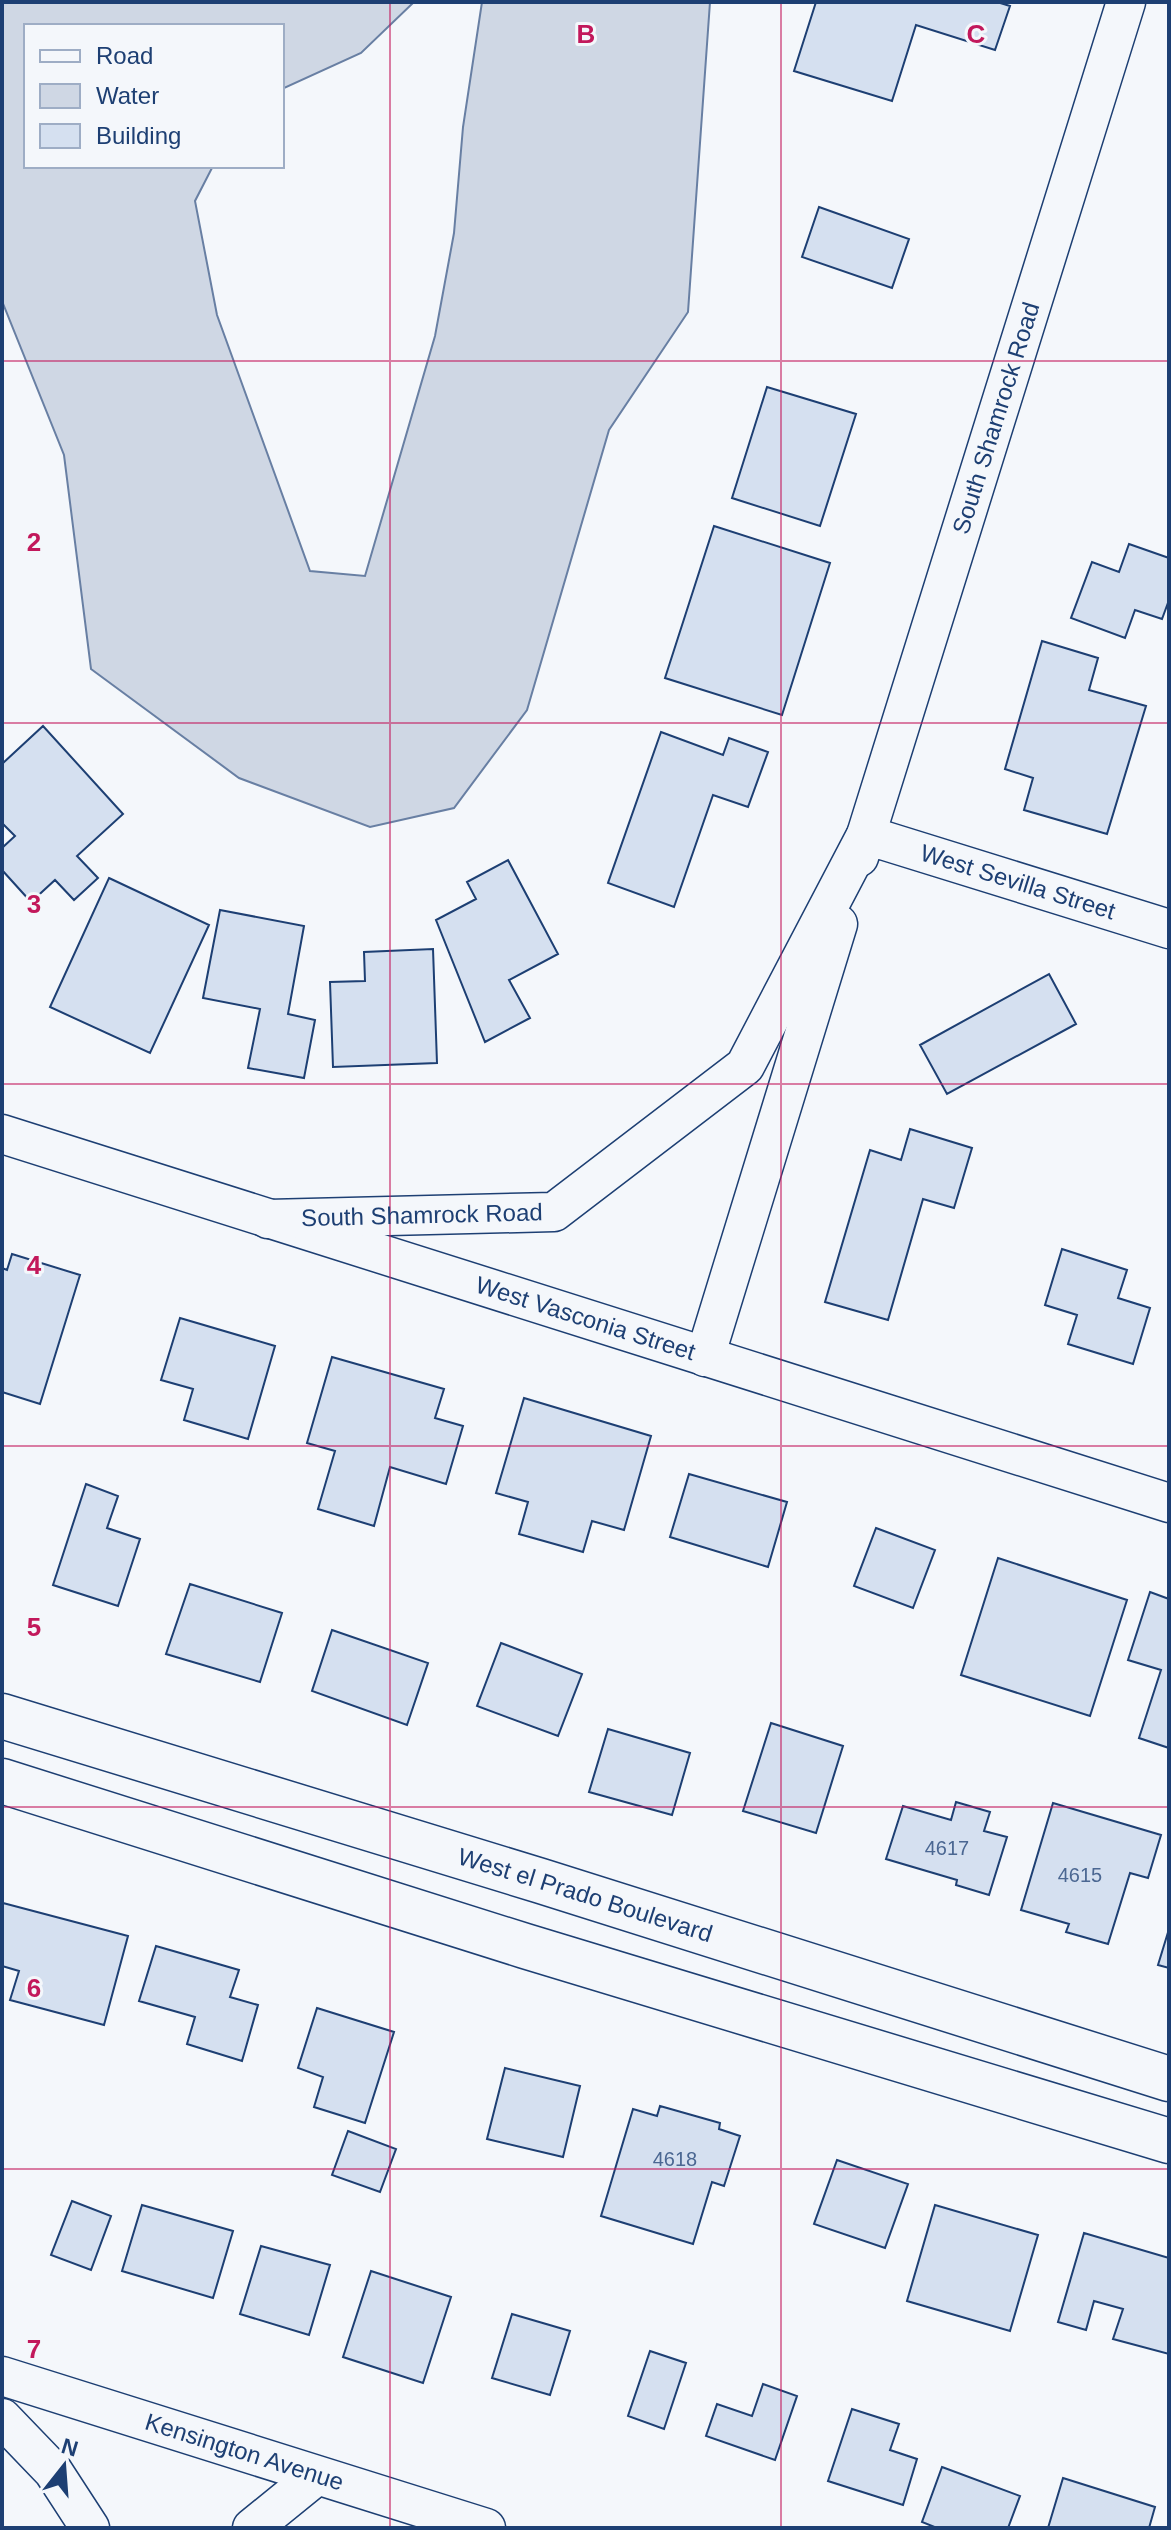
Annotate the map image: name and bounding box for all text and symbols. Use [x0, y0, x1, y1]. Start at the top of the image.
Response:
text: B [577, 19, 595, 49]
text: C [967, 19, 986, 49]
legend [24, 24, 284, 168]
text: Road [96, 42, 153, 69]
text: Water [96, 82, 159, 109]
text: Building [96, 122, 181, 149]
street label: South Shamrock Road [947, 299, 1045, 537]
text: 2 [27, 527, 41, 557]
street label: West Sevilla Street [917, 839, 1119, 925]
text: 3 [27, 889, 41, 919]
street label: South Shamrock Road [301, 1198, 543, 1231]
text: 4 [27, 1250, 42, 1280]
street label: West Vasconia Street [473, 1271, 699, 1365]
text: 5 [27, 1612, 41, 1642]
house number: 4617 [925, 1837, 969, 1859]
street label: West el Prado Boulevard [455, 1842, 716, 1947]
house number: 4615 [1058, 1864, 1102, 1886]
text: 6 [27, 1973, 41, 2003]
house number: 4618 [653, 2148, 697, 2170]
text: 7 [27, 2334, 41, 2364]
street label: Kensington Avenue [142, 2408, 347, 2495]
north arrow [24, 2426, 104, 2506]
text: N [58, 2433, 81, 2462]

